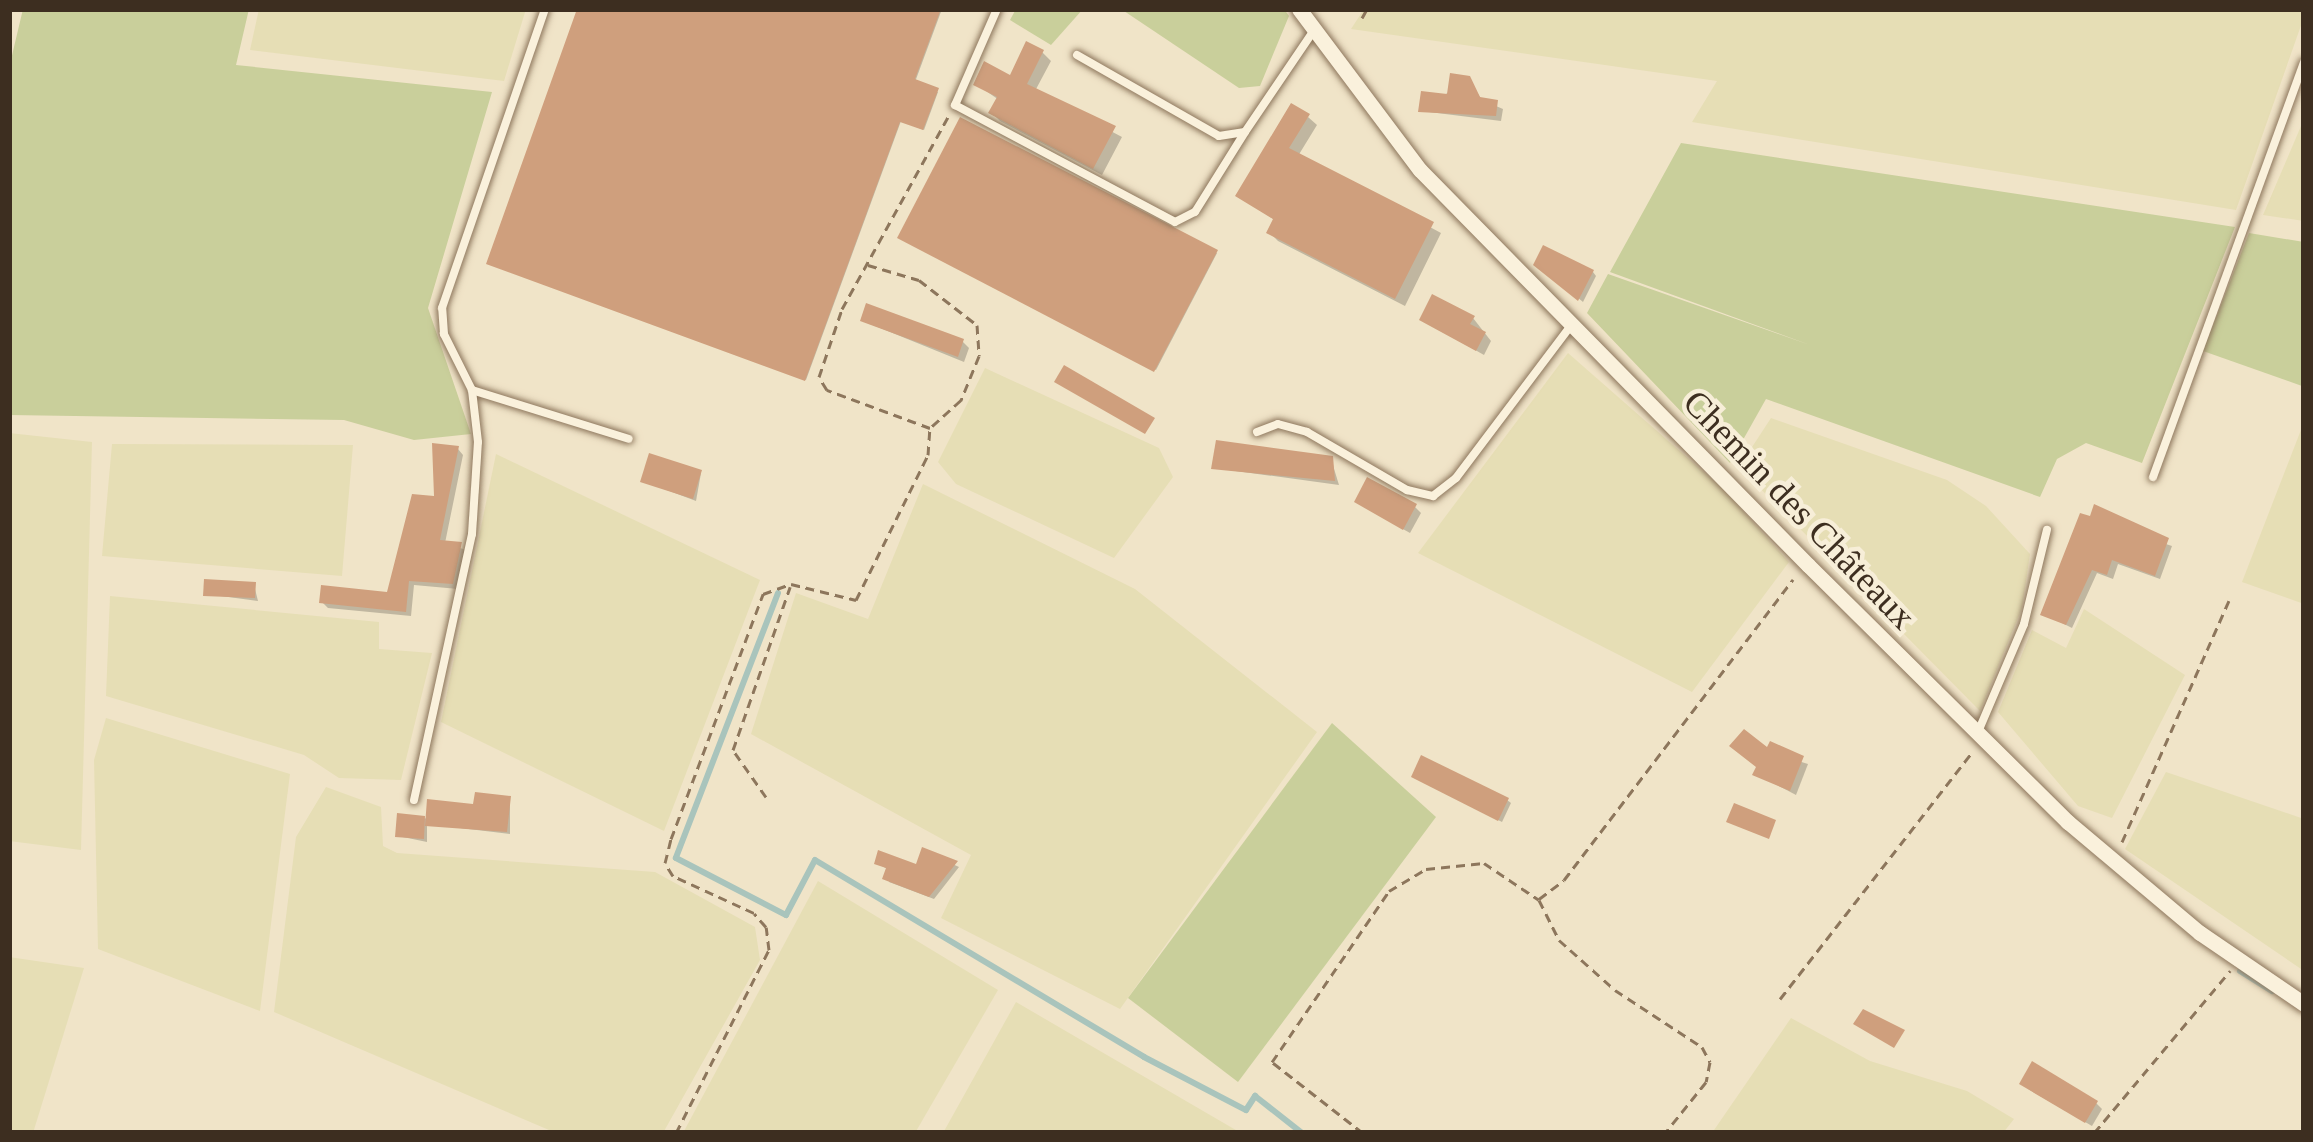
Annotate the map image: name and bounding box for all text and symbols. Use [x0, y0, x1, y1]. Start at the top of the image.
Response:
street label: Chemin des Châteaux [1674, 381, 1924, 639]

